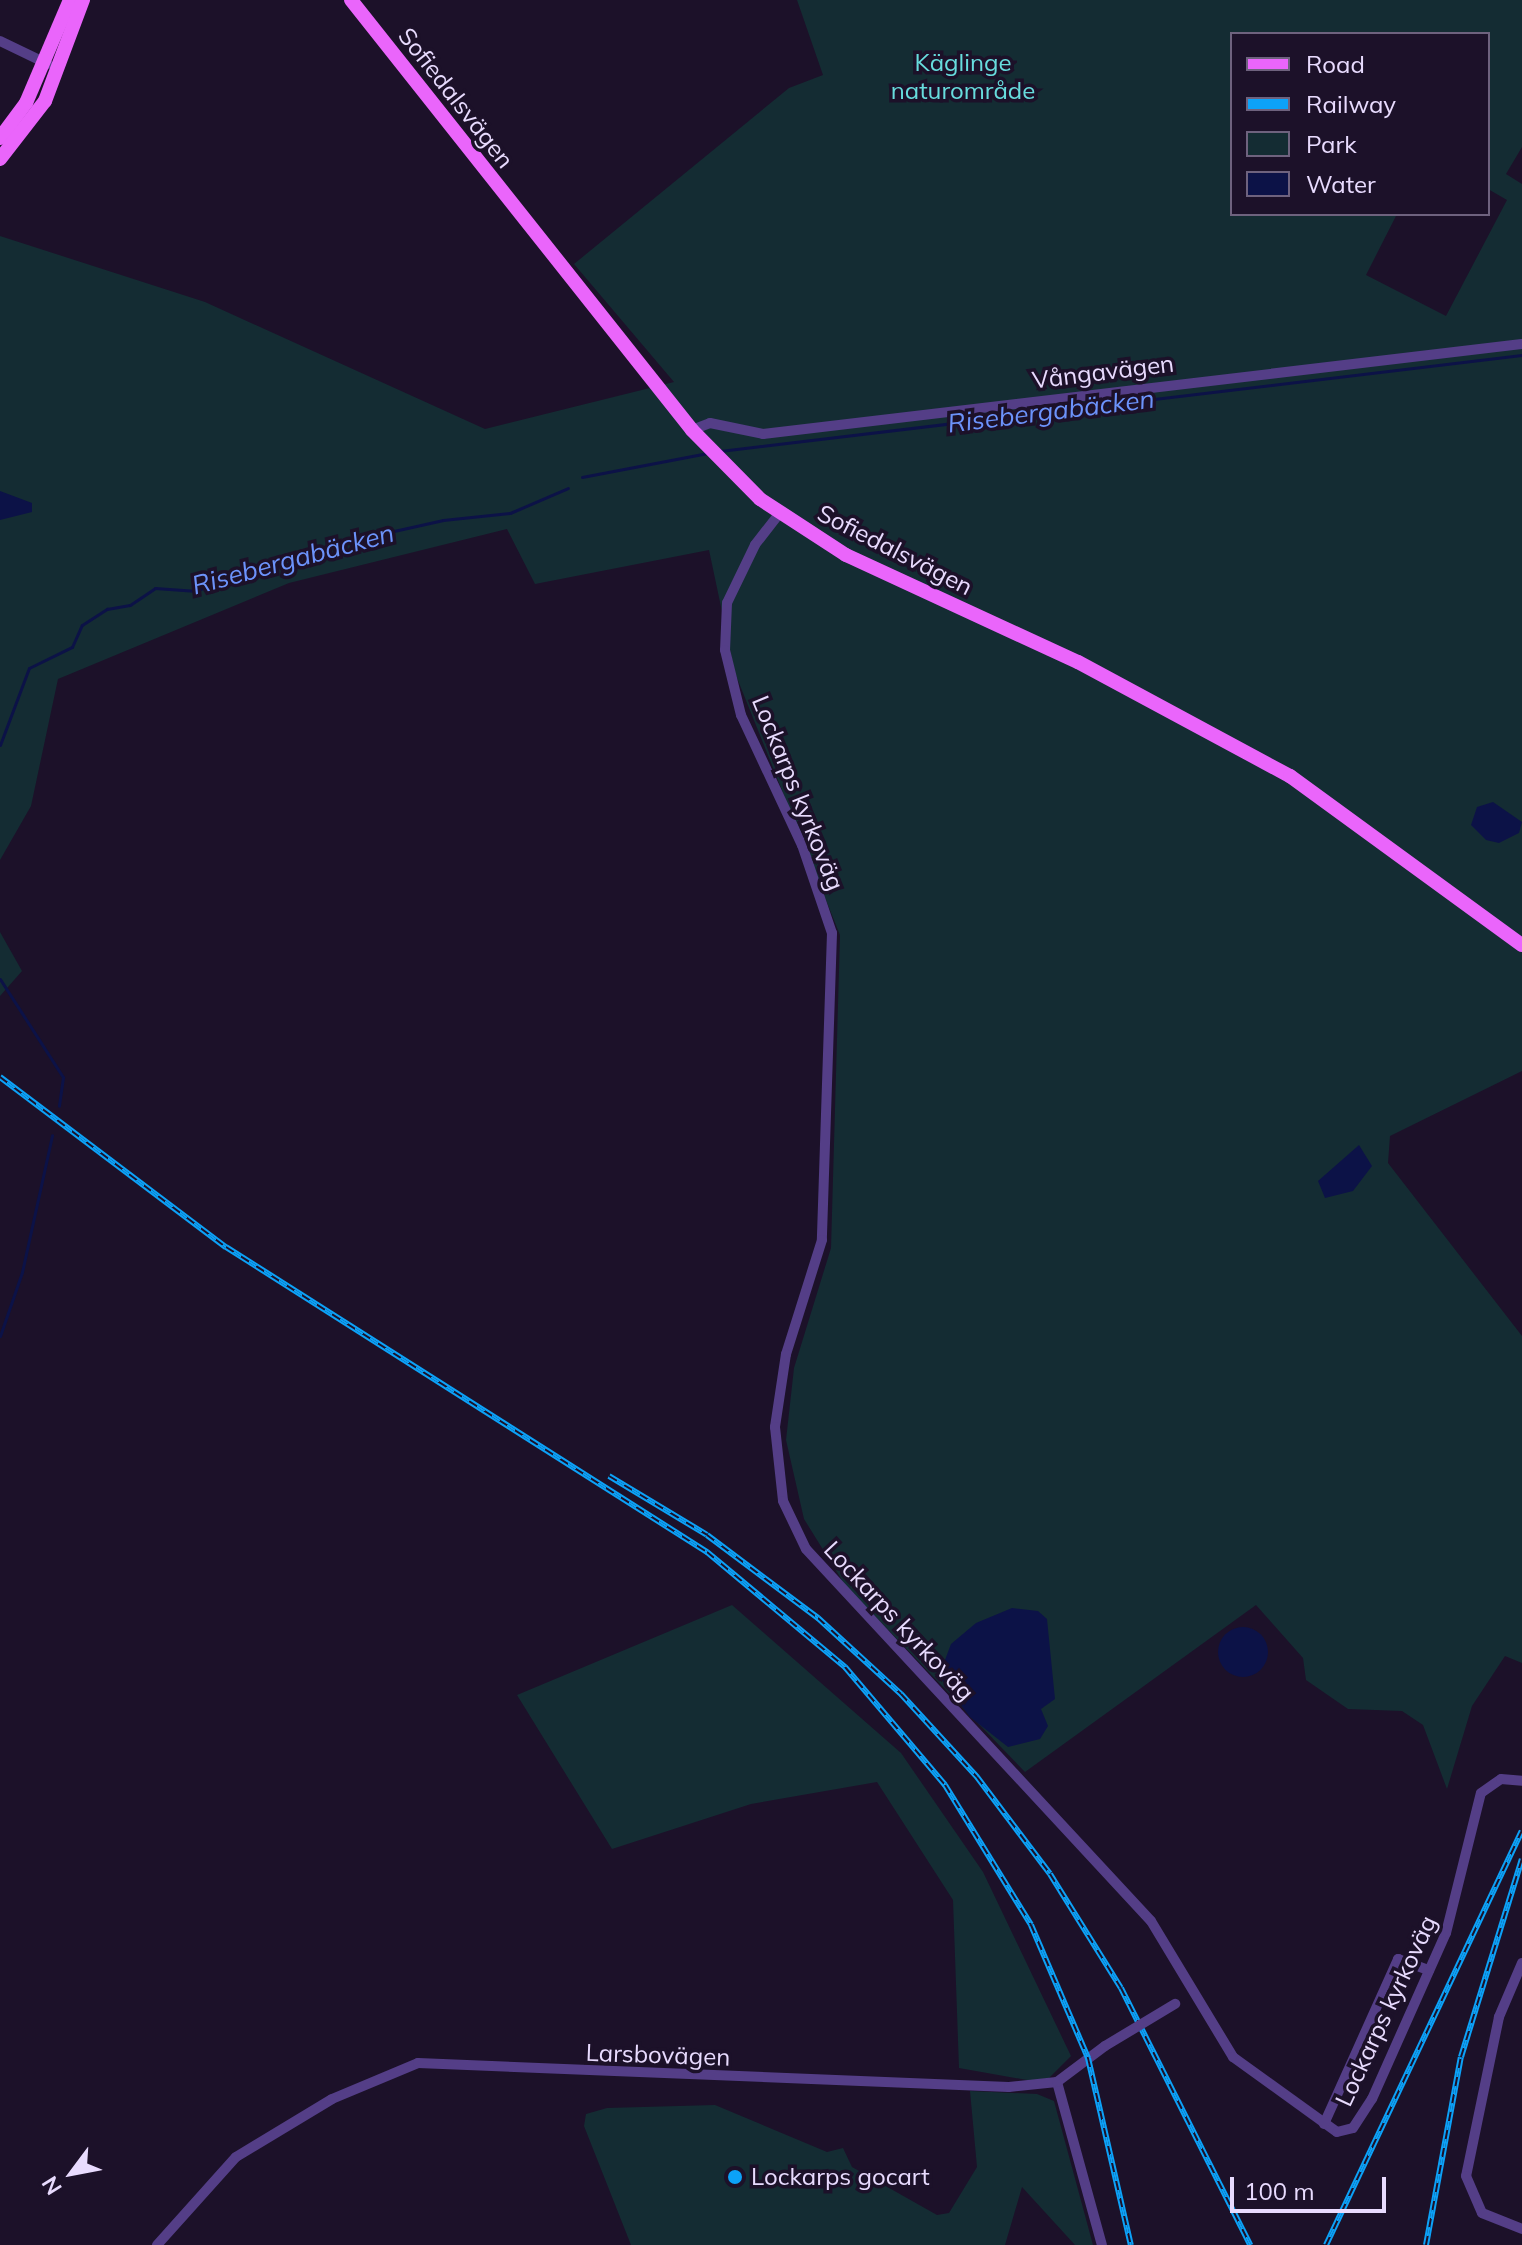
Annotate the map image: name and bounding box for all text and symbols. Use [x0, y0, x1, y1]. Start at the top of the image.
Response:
street label: Sofiedalsvägen [392, 22, 520, 174]
legend [1230, 32, 1490, 216]
park label: Käglinge naturområde [891, 49, 1035, 105]
text: Road [1306, 49, 1365, 79]
text: Railway [1306, 89, 1396, 119]
text: Park [1306, 129, 1357, 159]
text: Water [1306, 169, 1376, 199]
street label: Vångavägen [1030, 349, 1176, 395]
water label: Risebergabäcken [946, 383, 1156, 439]
street label: Sofiedalsvägen [813, 499, 977, 601]
water label: Risebergabäcken [188, 517, 398, 601]
street label: Lockarps kyrkoväg [746, 692, 850, 894]
street label: Lockarps kyrkoväg [818, 1535, 980, 1707]
street label: Lockarps kyrkoväg [1329, 1911, 1443, 2111]
street label: Larsbovägen [585, 2038, 731, 2072]
north arrow [32, 2133, 112, 2213]
scale bar [1234, 2161, 1390, 2211]
place label: Lockarps gocart [751, 2163, 930, 2191]
marker: Lockarps gocart [726, 2168, 744, 2186]
text: N [35, 2171, 68, 2200]
text: 100 m [1244, 2176, 1315, 2206]

